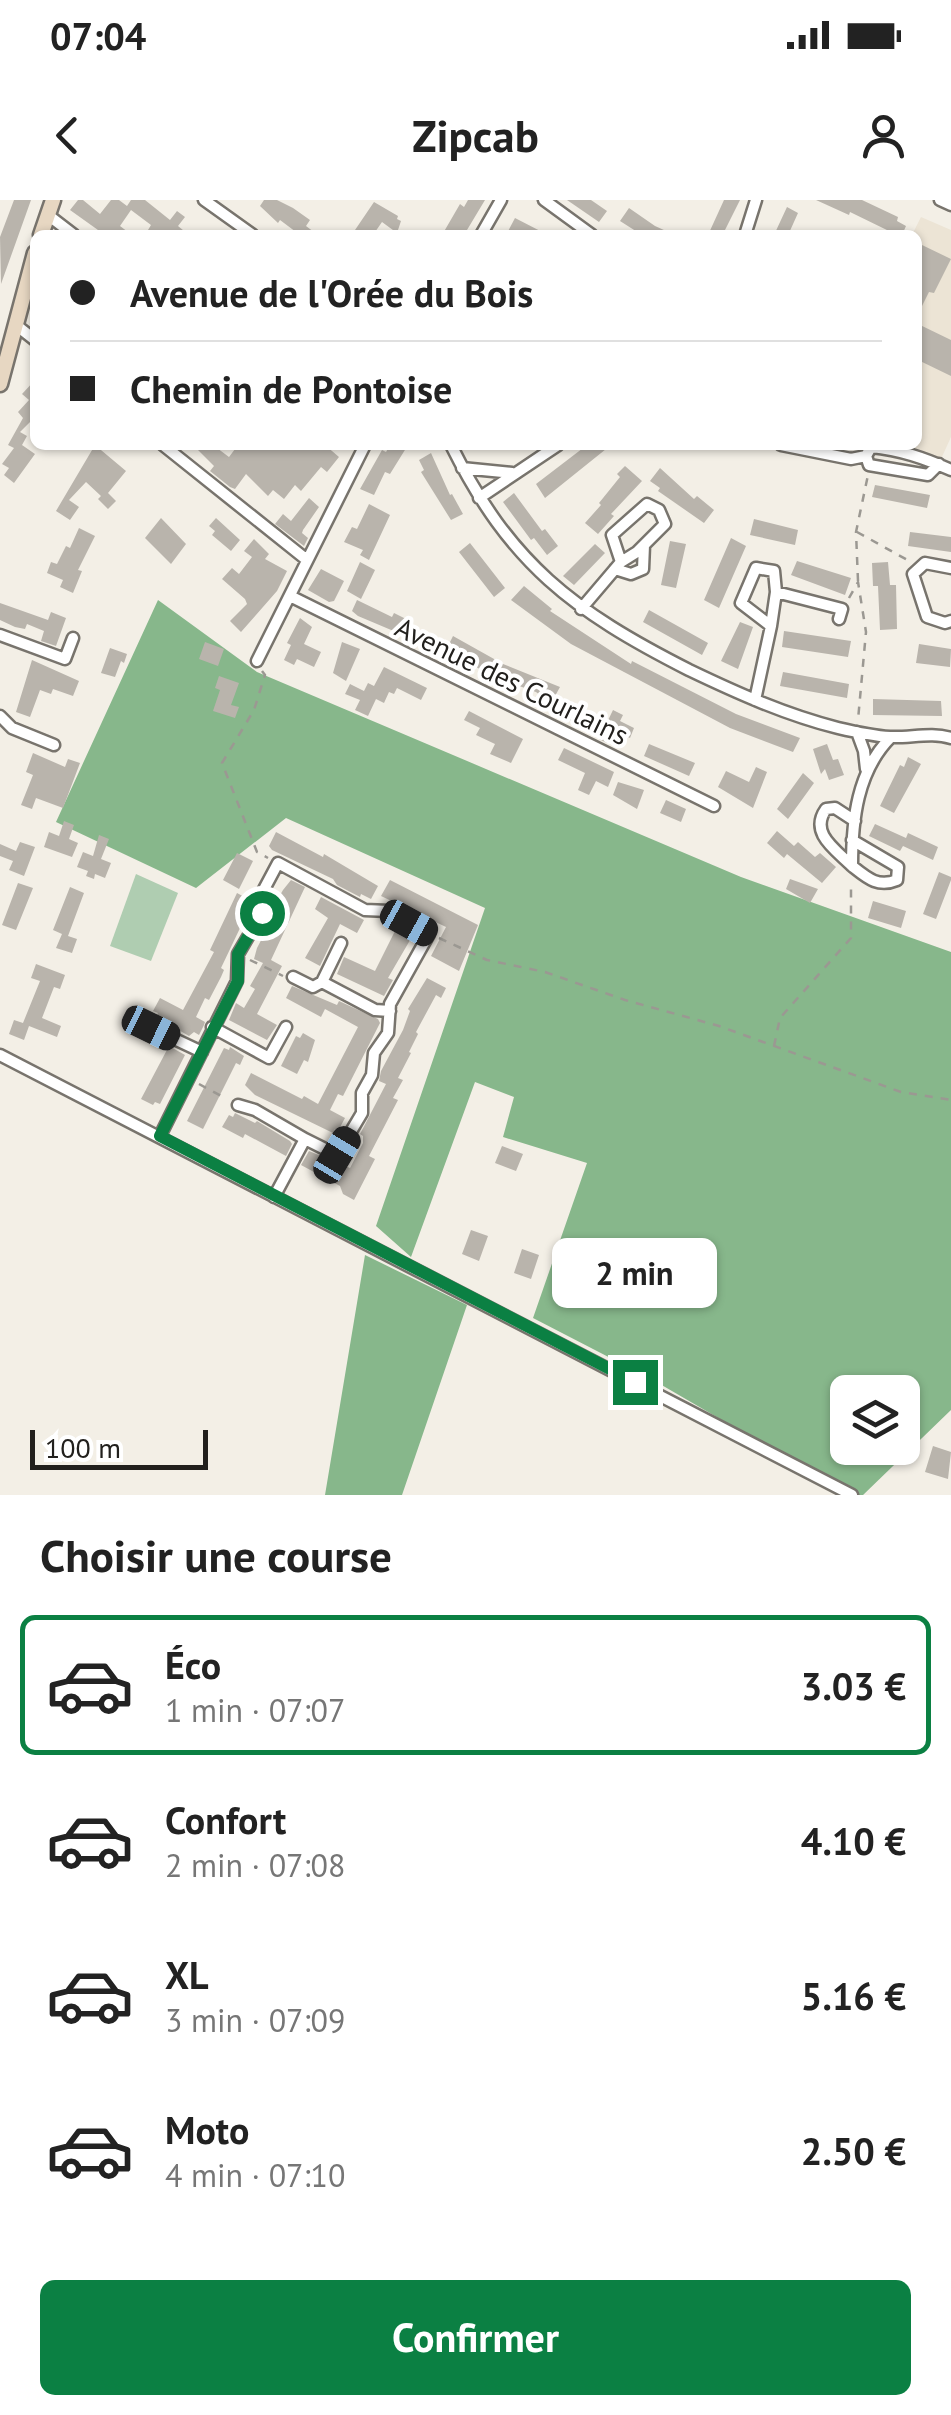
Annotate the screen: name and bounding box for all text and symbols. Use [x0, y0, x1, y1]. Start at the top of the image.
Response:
text: 07:04 [50, 11, 146, 60]
text: Zipcab [412, 106, 539, 164]
icon: back [40, 108, 95, 163]
icon: person [856, 108, 911, 163]
text: Avenue de l'Orée du Bois [130, 268, 533, 317]
text: Chemin de Pontoise [130, 364, 452, 413]
street label: Avenue des Courlains [390, 608, 635, 753]
route start [240, 891, 285, 936]
car [375, 895, 443, 951]
car [117, 1001, 185, 1055]
car [309, 1122, 365, 1188]
callout: 2 min [552, 1237, 718, 1307]
text: 2 min [595, 1252, 674, 1294]
route end [613, 1360, 658, 1405]
map controls [830, 1375, 920, 1465]
button: layers [830, 1375, 920, 1465]
scale bar [30, 1425, 208, 1470]
text: 100 m [45, 1429, 121, 1466]
text: Choisir une course [40, 1526, 392, 1584]
icon: car [45, 1640, 135, 1730]
text: Éco [165, 1640, 221, 1689]
text: 3.03 € [801, 1661, 906, 1710]
text: 1 min · 07:07 [165, 1689, 345, 1731]
icon: car [45, 1795, 135, 1885]
text: Confort [165, 1795, 286, 1844]
text: 4.10 € [801, 1816, 906, 1865]
text: 2 min · 07:08 [165, 1844, 345, 1886]
icon: car [45, 1950, 135, 2040]
text: XL [165, 1950, 209, 1999]
text: 5.16 € [801, 1971, 906, 2020]
text: 3 min · 07:09 [165, 1999, 345, 2041]
icon: car [45, 2105, 135, 2195]
text: Moto [165, 2105, 249, 2154]
text: 2.50 € [801, 2126, 906, 2175]
text: 4 min · 07:10 [165, 2154, 345, 2196]
button: Confirmer [40, 2280, 911, 2395]

